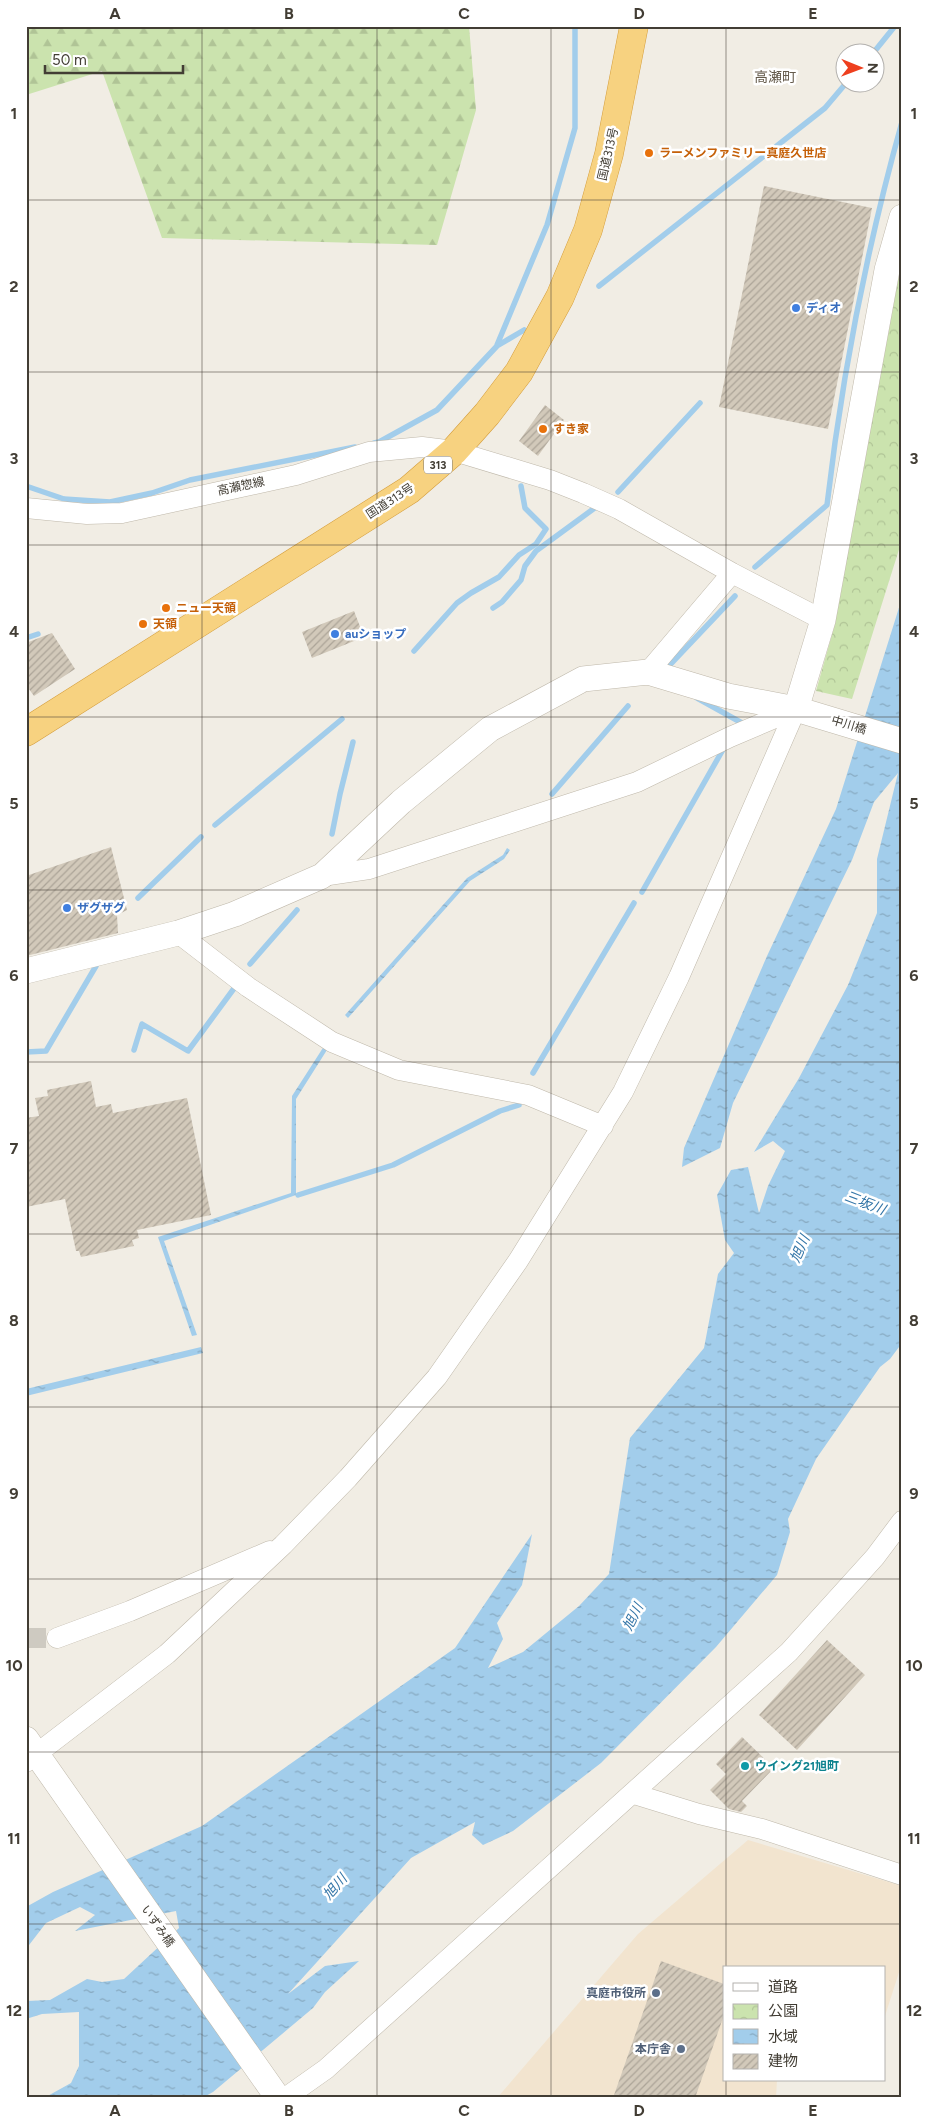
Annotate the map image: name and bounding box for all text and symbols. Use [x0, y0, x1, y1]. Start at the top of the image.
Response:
text: A [109, 4, 121, 23]
text: B [284, 4, 294, 23]
text: C [458, 4, 470, 23]
text: D [633, 4, 645, 23]
text: E [808, 4, 818, 23]
scale bar [45, 42, 182, 74]
north arrow [836, 42, 886, 92]
text: 50 m [52, 51, 87, 69]
text: N [864, 63, 881, 74]
district label: 高瀬町 [754, 69, 796, 86]
text: 1 [11, 104, 17, 123]
text: 1 [911, 104, 917, 123]
street label: 国道313号 [595, 126, 621, 182]
place label: ラーメンファミリー真庭久世店 [659, 146, 826, 160]
marker: ラーメンファミリー真庭久世店 [643, 147, 655, 159]
text: 2 [9, 277, 19, 296]
text: 2 [909, 277, 919, 296]
place label: ディオ [806, 301, 841, 315]
marker: ディオ [790, 302, 802, 314]
place label: すき家 [553, 422, 589, 436]
marker: すき家 [537, 423, 549, 435]
text: 3 [10, 449, 19, 468]
text: 3 [910, 449, 919, 468]
road number: 313 [424, 456, 452, 474]
street label: 高瀬惣線 [216, 474, 266, 498]
street label: 国道313号 [364, 480, 416, 522]
place label: ニュー天領 [176, 601, 236, 615]
marker: ニュー天領 [160, 602, 172, 614]
place label: 天領 [153, 617, 177, 631]
marker: 天領 [137, 618, 149, 630]
text: 4 [9, 622, 19, 641]
text: 4 [909, 622, 919, 641]
place label: auショップ [345, 627, 406, 641]
marker: auショップ [329, 628, 341, 640]
street label: 中川橋 [830, 713, 868, 737]
text: 5 [9, 794, 19, 813]
text: 5 [909, 794, 919, 813]
place label: ザグザグ [77, 901, 125, 915]
marker: ザグザグ [61, 902, 73, 914]
text: 6 [9, 966, 19, 985]
text: 6 [909, 966, 919, 985]
text: 7 [10, 1139, 19, 1158]
text: 7 [910, 1139, 919, 1158]
water label: 三坂川 [842, 1188, 890, 1219]
water label: 旭川 [787, 1231, 814, 1265]
text: 8 [9, 1311, 19, 1330]
text: 8 [909, 1311, 919, 1330]
text: 9 [9, 1484, 19, 1503]
text: 9 [909, 1484, 919, 1503]
water label: 旭川 [619, 1599, 648, 1633]
text: 10 [5, 1656, 23, 1675]
text: 10 [905, 1656, 923, 1675]
place label: ウイング21旭町 [755, 1759, 839, 1773]
marker: ウイング21旭町 [739, 1760, 751, 1772]
text: 11 [7, 1829, 21, 1848]
text: 11 [907, 1829, 921, 1848]
water label: 旭川 [319, 1869, 352, 1903]
street label: いずみ橋 [138, 1902, 178, 1950]
legend [723, 1966, 886, 2082]
text: 道路 [768, 1978, 798, 1996]
place label: 真庭市役所 [586, 1986, 646, 2000]
marker: 真庭市役所 [650, 1987, 662, 1999]
text: 12 [6, 2001, 22, 2020]
text: 12 [906, 2001, 922, 2020]
text: 公園 [768, 2002, 798, 2020]
text: 水域 [768, 2028, 798, 2046]
place label: 本庁舎 [635, 2042, 671, 2056]
marker: 本庁舎 [675, 2043, 687, 2055]
text: 建物 [768, 2052, 798, 2070]
text: A [109, 2101, 121, 2120]
text: B [284, 2101, 294, 2120]
text: C [458, 2101, 470, 2120]
text: D [633, 2101, 645, 2120]
text: E [808, 2101, 818, 2120]

